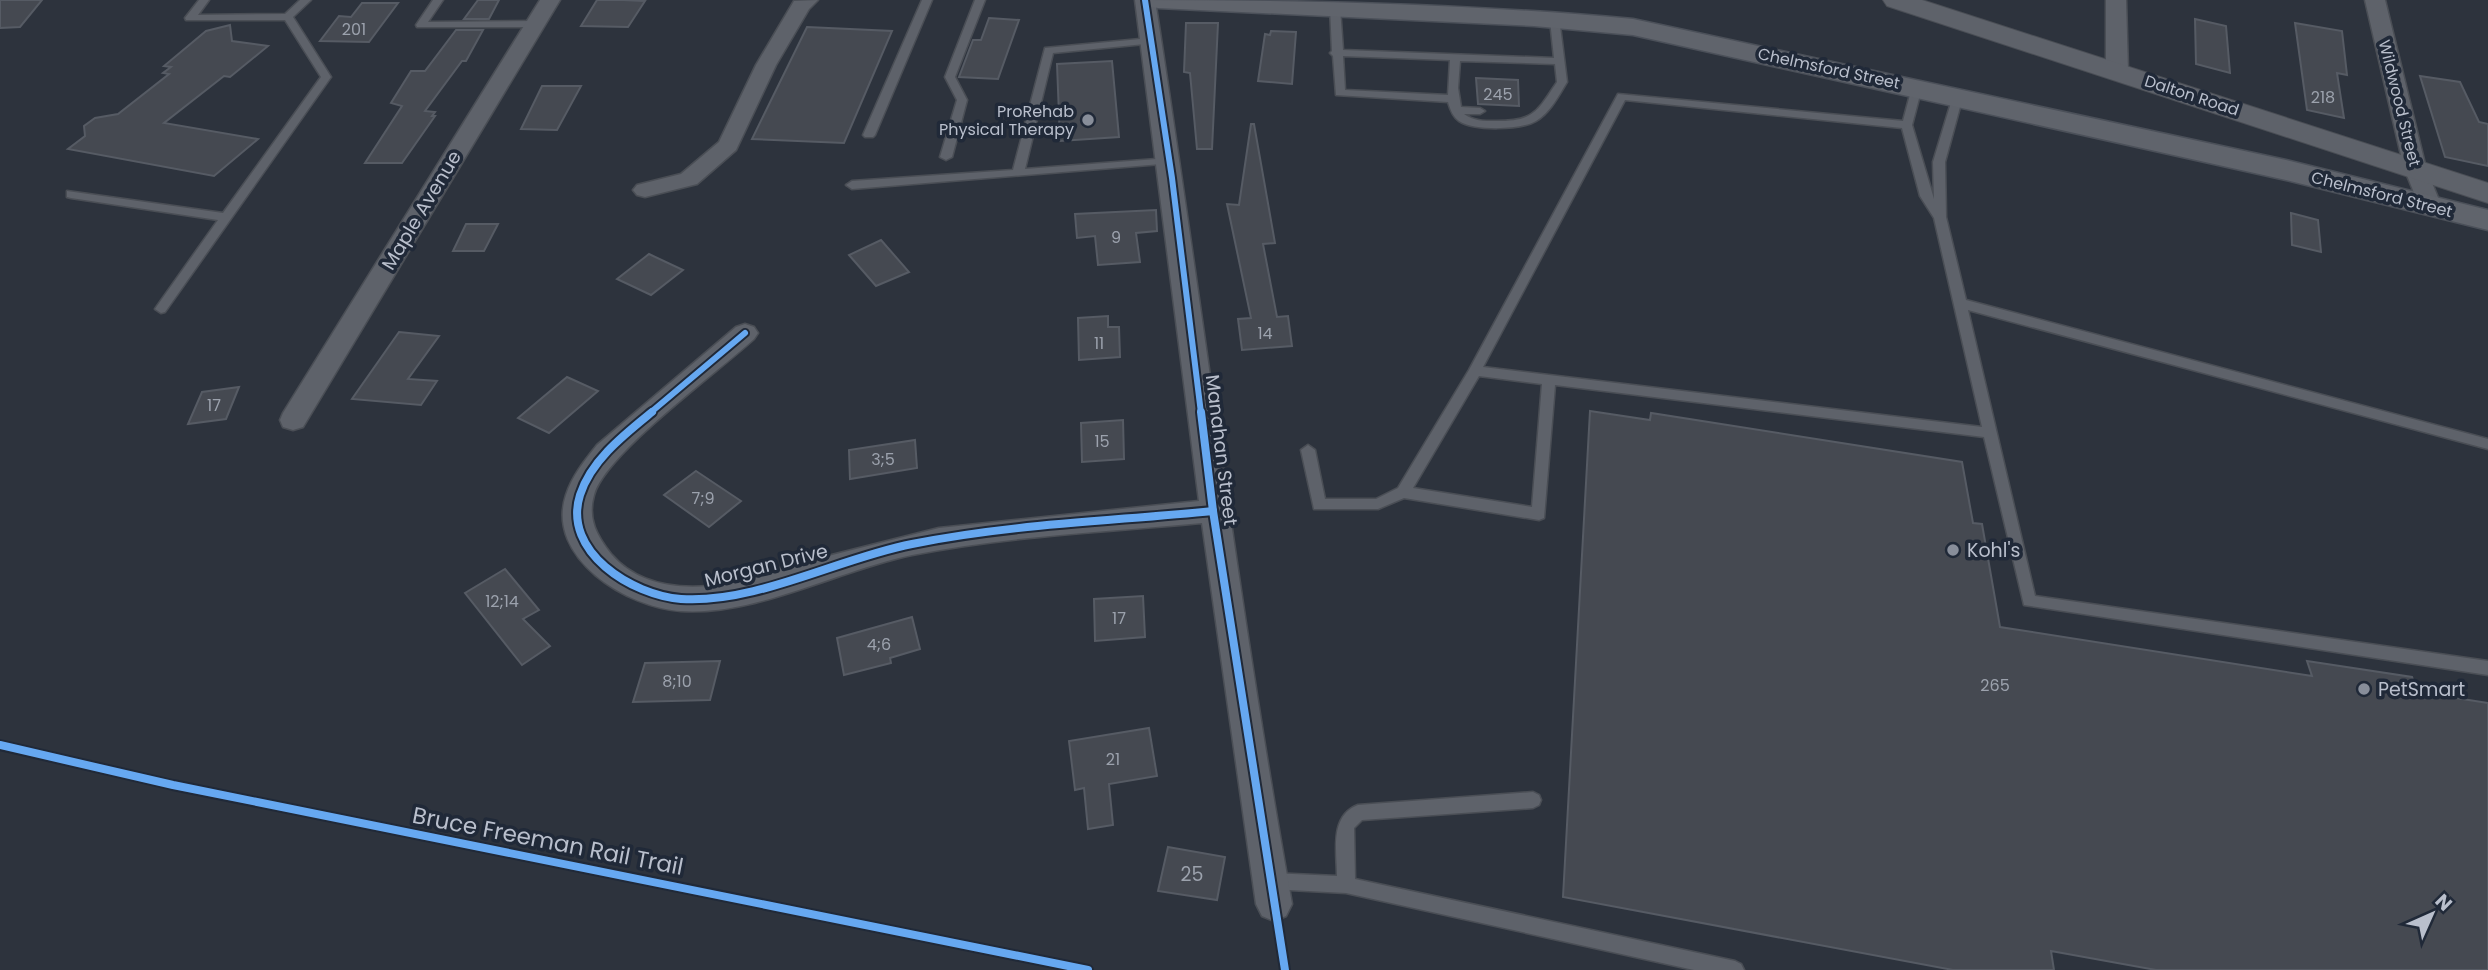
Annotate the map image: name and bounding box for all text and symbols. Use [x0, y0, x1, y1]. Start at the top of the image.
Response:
house number: 201 [342, 18, 366, 41]
street label: Wildwood Street [2373, 37, 2426, 169]
street label: Chelmsford Street [1756, 42, 1902, 95]
street label: Dalton Road [2142, 69, 2242, 122]
house number: 245 [1483, 83, 1513, 106]
house number: 218 [2311, 86, 2335, 109]
place label: ProRehab Physical Therapy [939, 100, 1074, 141]
marker: ProRehab Physical Therapy [1080, 112, 1096, 128]
street label: Maple Avenue [375, 145, 468, 275]
street label: Chelmsford Street [2309, 166, 2455, 223]
house number: 9 [1111, 226, 1121, 249]
house number: 14 [1257, 322, 1273, 345]
house number: 11 [1094, 332, 1104, 355]
street label: Manahan Street [1199, 373, 1244, 527]
house number: 17 [207, 394, 221, 417]
house number: 15 [1094, 430, 1110, 453]
house number: 3;5 [871, 448, 895, 471]
house number: 7;9 [691, 487, 715, 510]
street label: Morgan Drive [702, 537, 831, 594]
place label: Kohl's [1967, 537, 2020, 564]
marker: Kohl's [1945, 542, 1961, 558]
house number: 12;14 [485, 590, 519, 613]
house number: 17 [1112, 607, 1126, 630]
house number: 4;6 [867, 633, 891, 656]
house number: 8;10 [662, 670, 692, 693]
house number: 265 [1980, 674, 2010, 697]
place label: PetSmart [2378, 676, 2465, 703]
marker: PetSmart [2356, 681, 2372, 697]
house number: 21 [1106, 748, 1120, 771]
street label: Bruce Freeman Rail Trail [410, 799, 686, 883]
house number: 25 [1181, 861, 1203, 888]
north arrow [2397, 879, 2467, 949]
text: N [2429, 888, 2458, 917]

